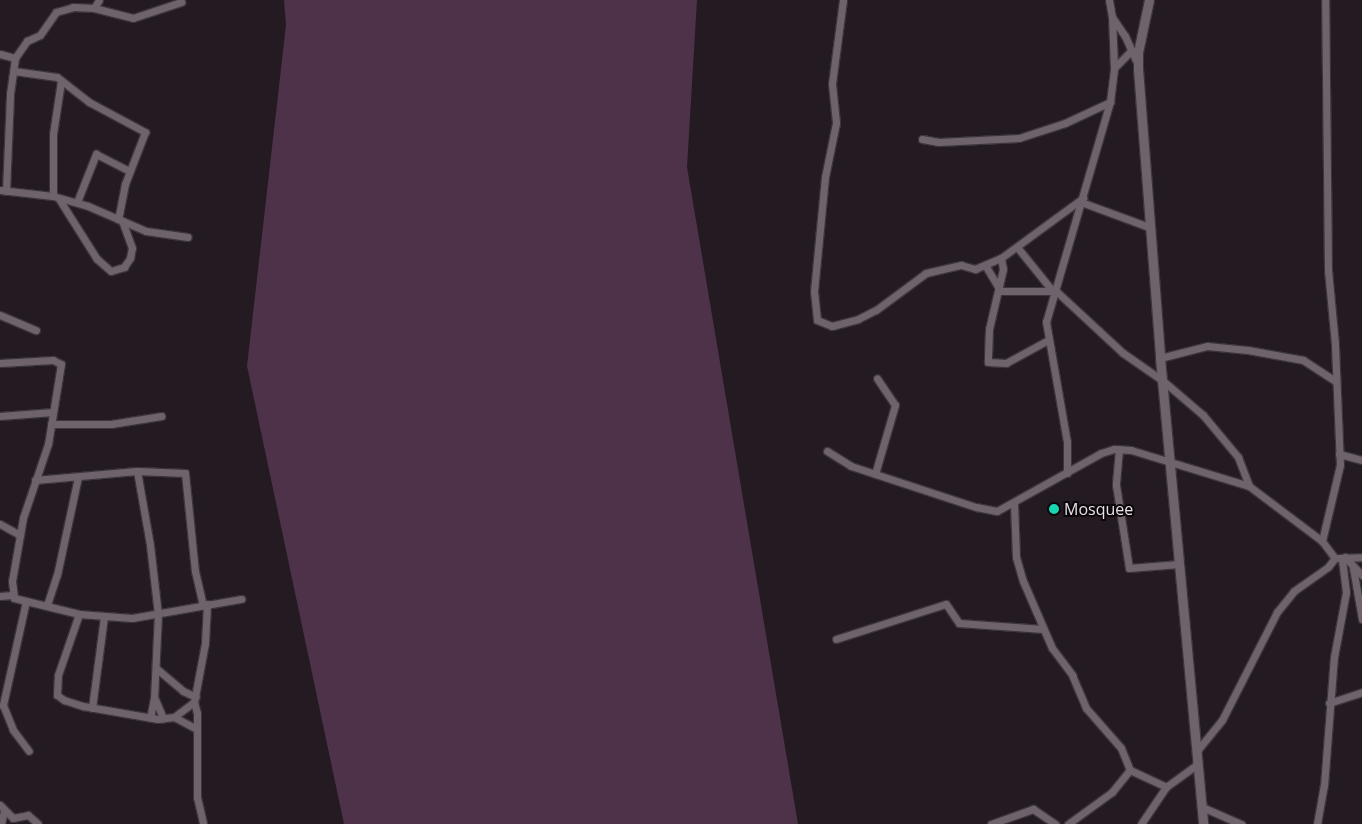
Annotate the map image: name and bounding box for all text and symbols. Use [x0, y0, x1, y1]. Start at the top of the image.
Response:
place label: Mosquee [1064, 499, 1133, 519]
marker: Mosquee [1048, 503, 1060, 515]

